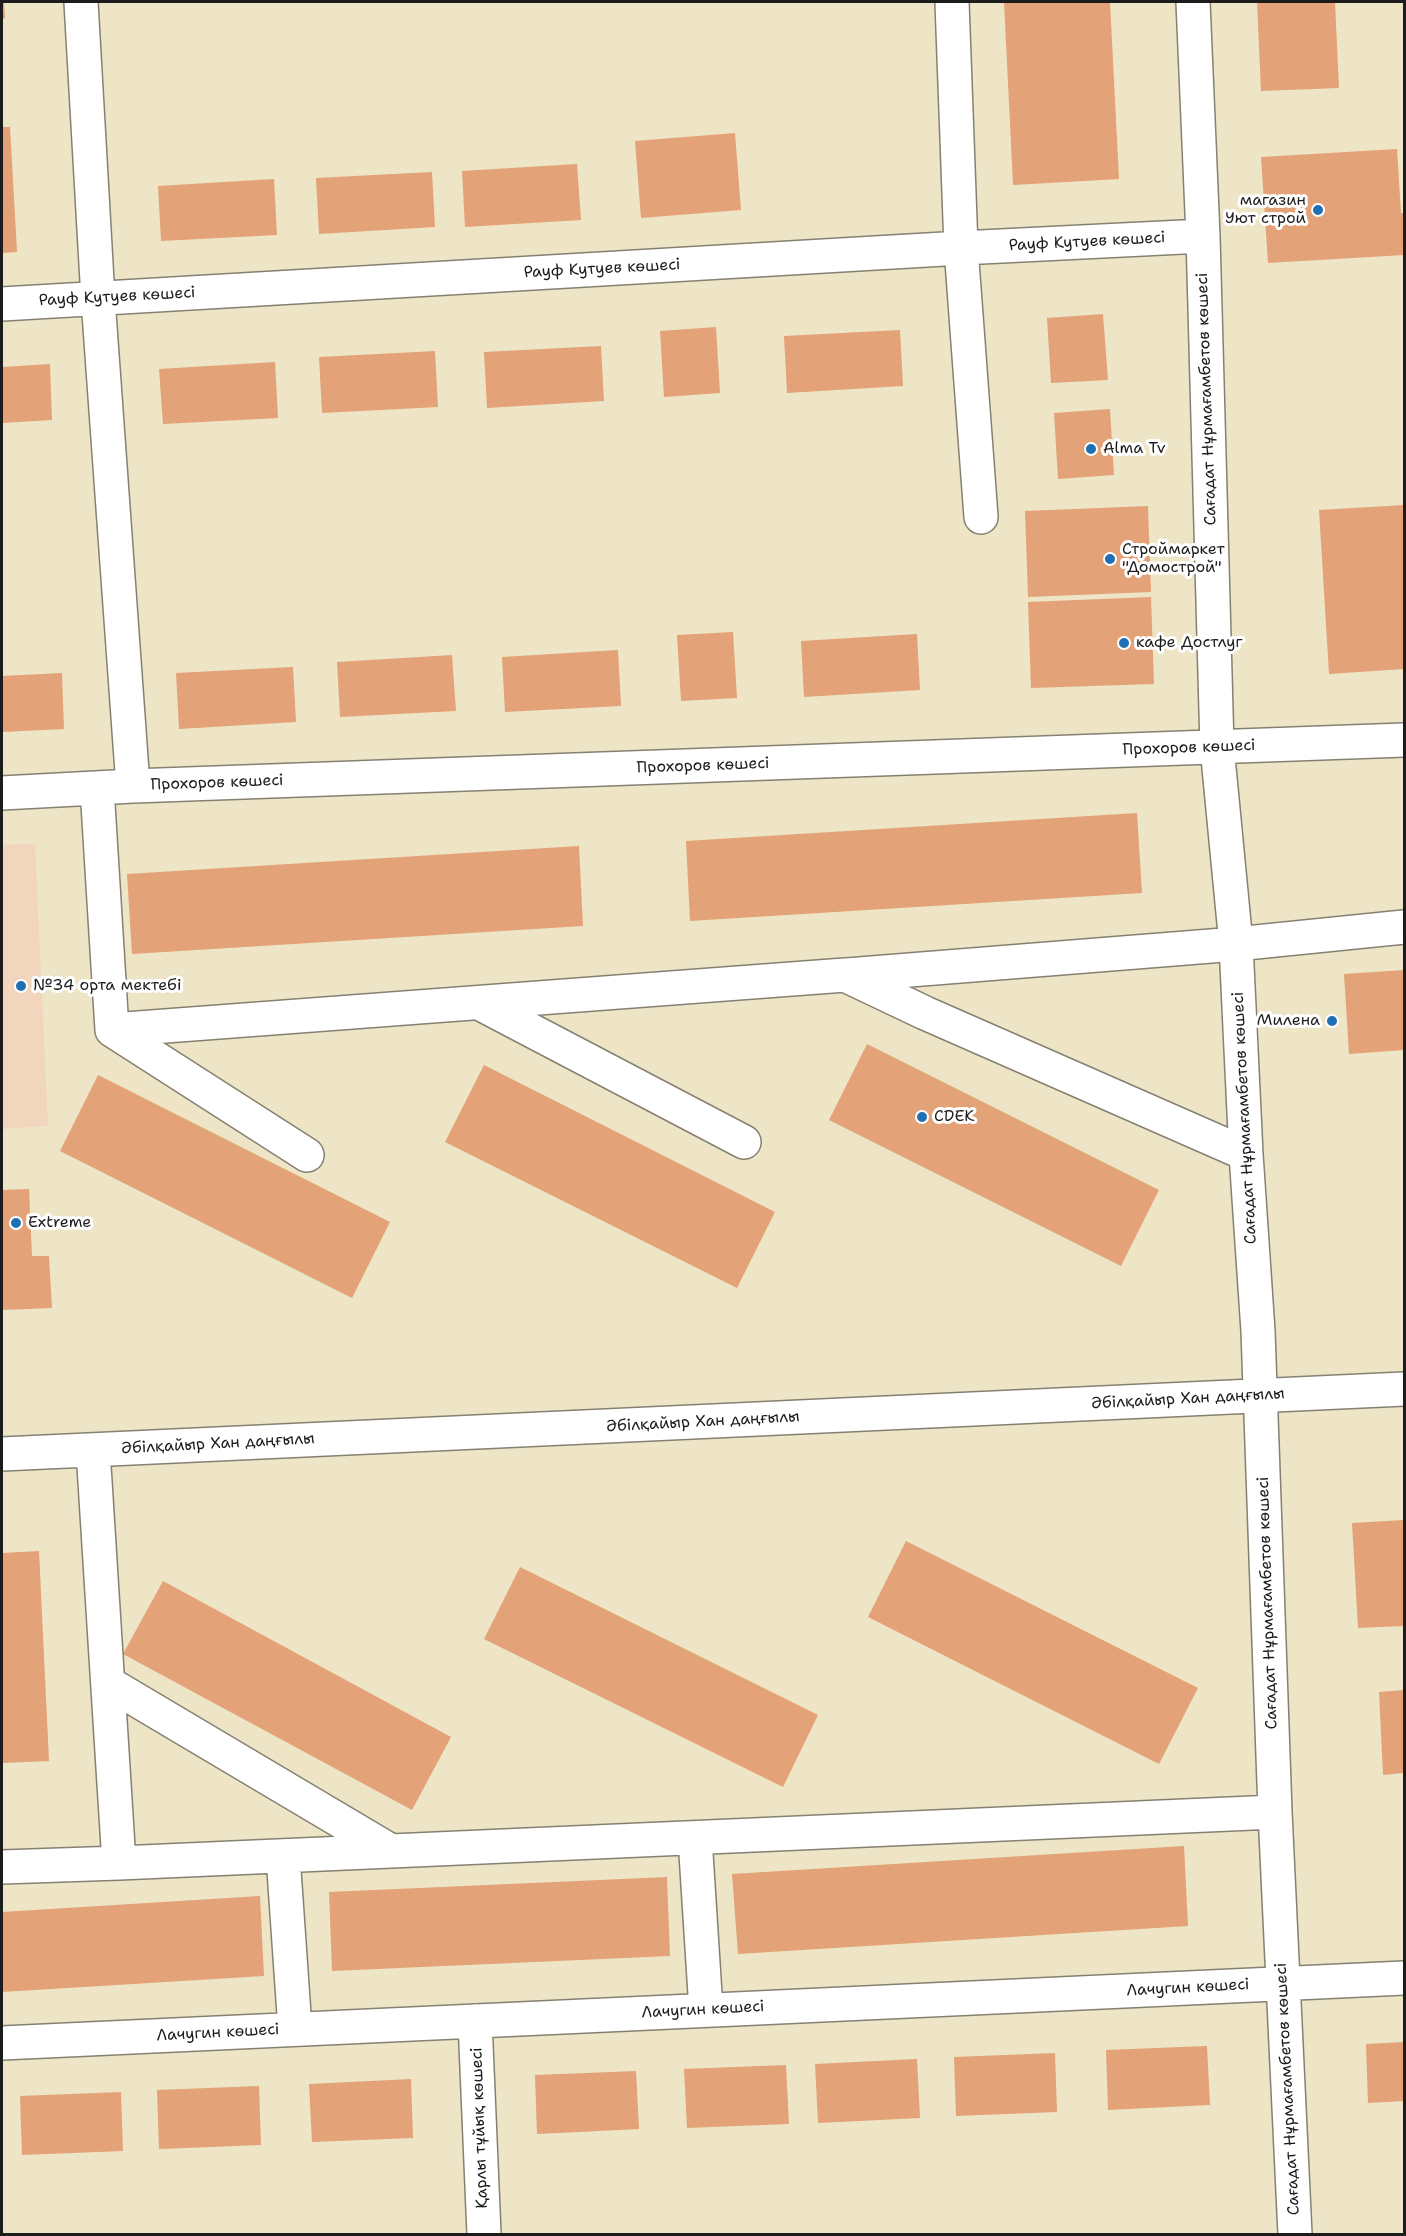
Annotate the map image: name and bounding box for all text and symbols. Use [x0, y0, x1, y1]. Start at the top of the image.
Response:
place label: магазин Уют строй [1225, 191, 1306, 229]
marker: магазин Уют строй [1311, 203, 1325, 217]
street label: Рауф Кутуев көшесі [1008, 228, 1166, 256]
street label: Рауф Кутуев көшесі [523, 255, 681, 283]
street label: Сағадат Нұрмағамбетов көшесі [1193, 272, 1221, 526]
street label: Рауф Кутуев көшесі [38, 283, 196, 311]
place label: Alma Tv [1103, 439, 1166, 459]
marker: Alma Tv [1084, 442, 1098, 456]
place label: Строймаркет "Домострой" [1122, 540, 1225, 578]
marker: Строймаркет "Домострой" [1103, 552, 1117, 566]
place label: кафе Достлуг [1136, 633, 1242, 653]
marker: кафе Достлуг [1117, 636, 1131, 650]
street label: Прохоров көшесі [1122, 736, 1256, 760]
street label: Прохоров көшесі [636, 754, 770, 778]
street label: Прохоров көшесі [150, 771, 284, 795]
place label: №34 орта мектебі [33, 976, 181, 996]
marker: №34 орта мектебі [14, 979, 28, 993]
street label: Сағадат Нұрмағамбетов көшесі [1229, 991, 1261, 1245]
place label: Милена [1257, 1011, 1320, 1031]
marker: Милена [1325, 1014, 1339, 1028]
place label: CDEK [934, 1107, 975, 1127]
marker: CDEK [915, 1110, 929, 1124]
place label: Extreme [28, 1213, 91, 1233]
marker: Extreme [9, 1216, 23, 1230]
street label: Әбілқайыр Хан даңғылы [1091, 1384, 1285, 1414]
street label: Әбілқайыр Хан даңғылы [606, 1407, 800, 1437]
street label: Әбілқайыр Хан даңғылы [121, 1429, 315, 1459]
street label: Сағадат Нұрмағамбетов көшесі [1254, 1476, 1282, 1730]
street label: Сағадат Нұрмағамбетов көшесі [1272, 1962, 1304, 2216]
street label: Лачугин көшесі [1126, 1975, 1250, 2001]
street label: Лачугин көшесі [641, 1997, 765, 2023]
street label: Лачугин көшесі [156, 2020, 280, 2046]
street label: Қарлы тұйық көшесі [468, 2047, 492, 2209]

